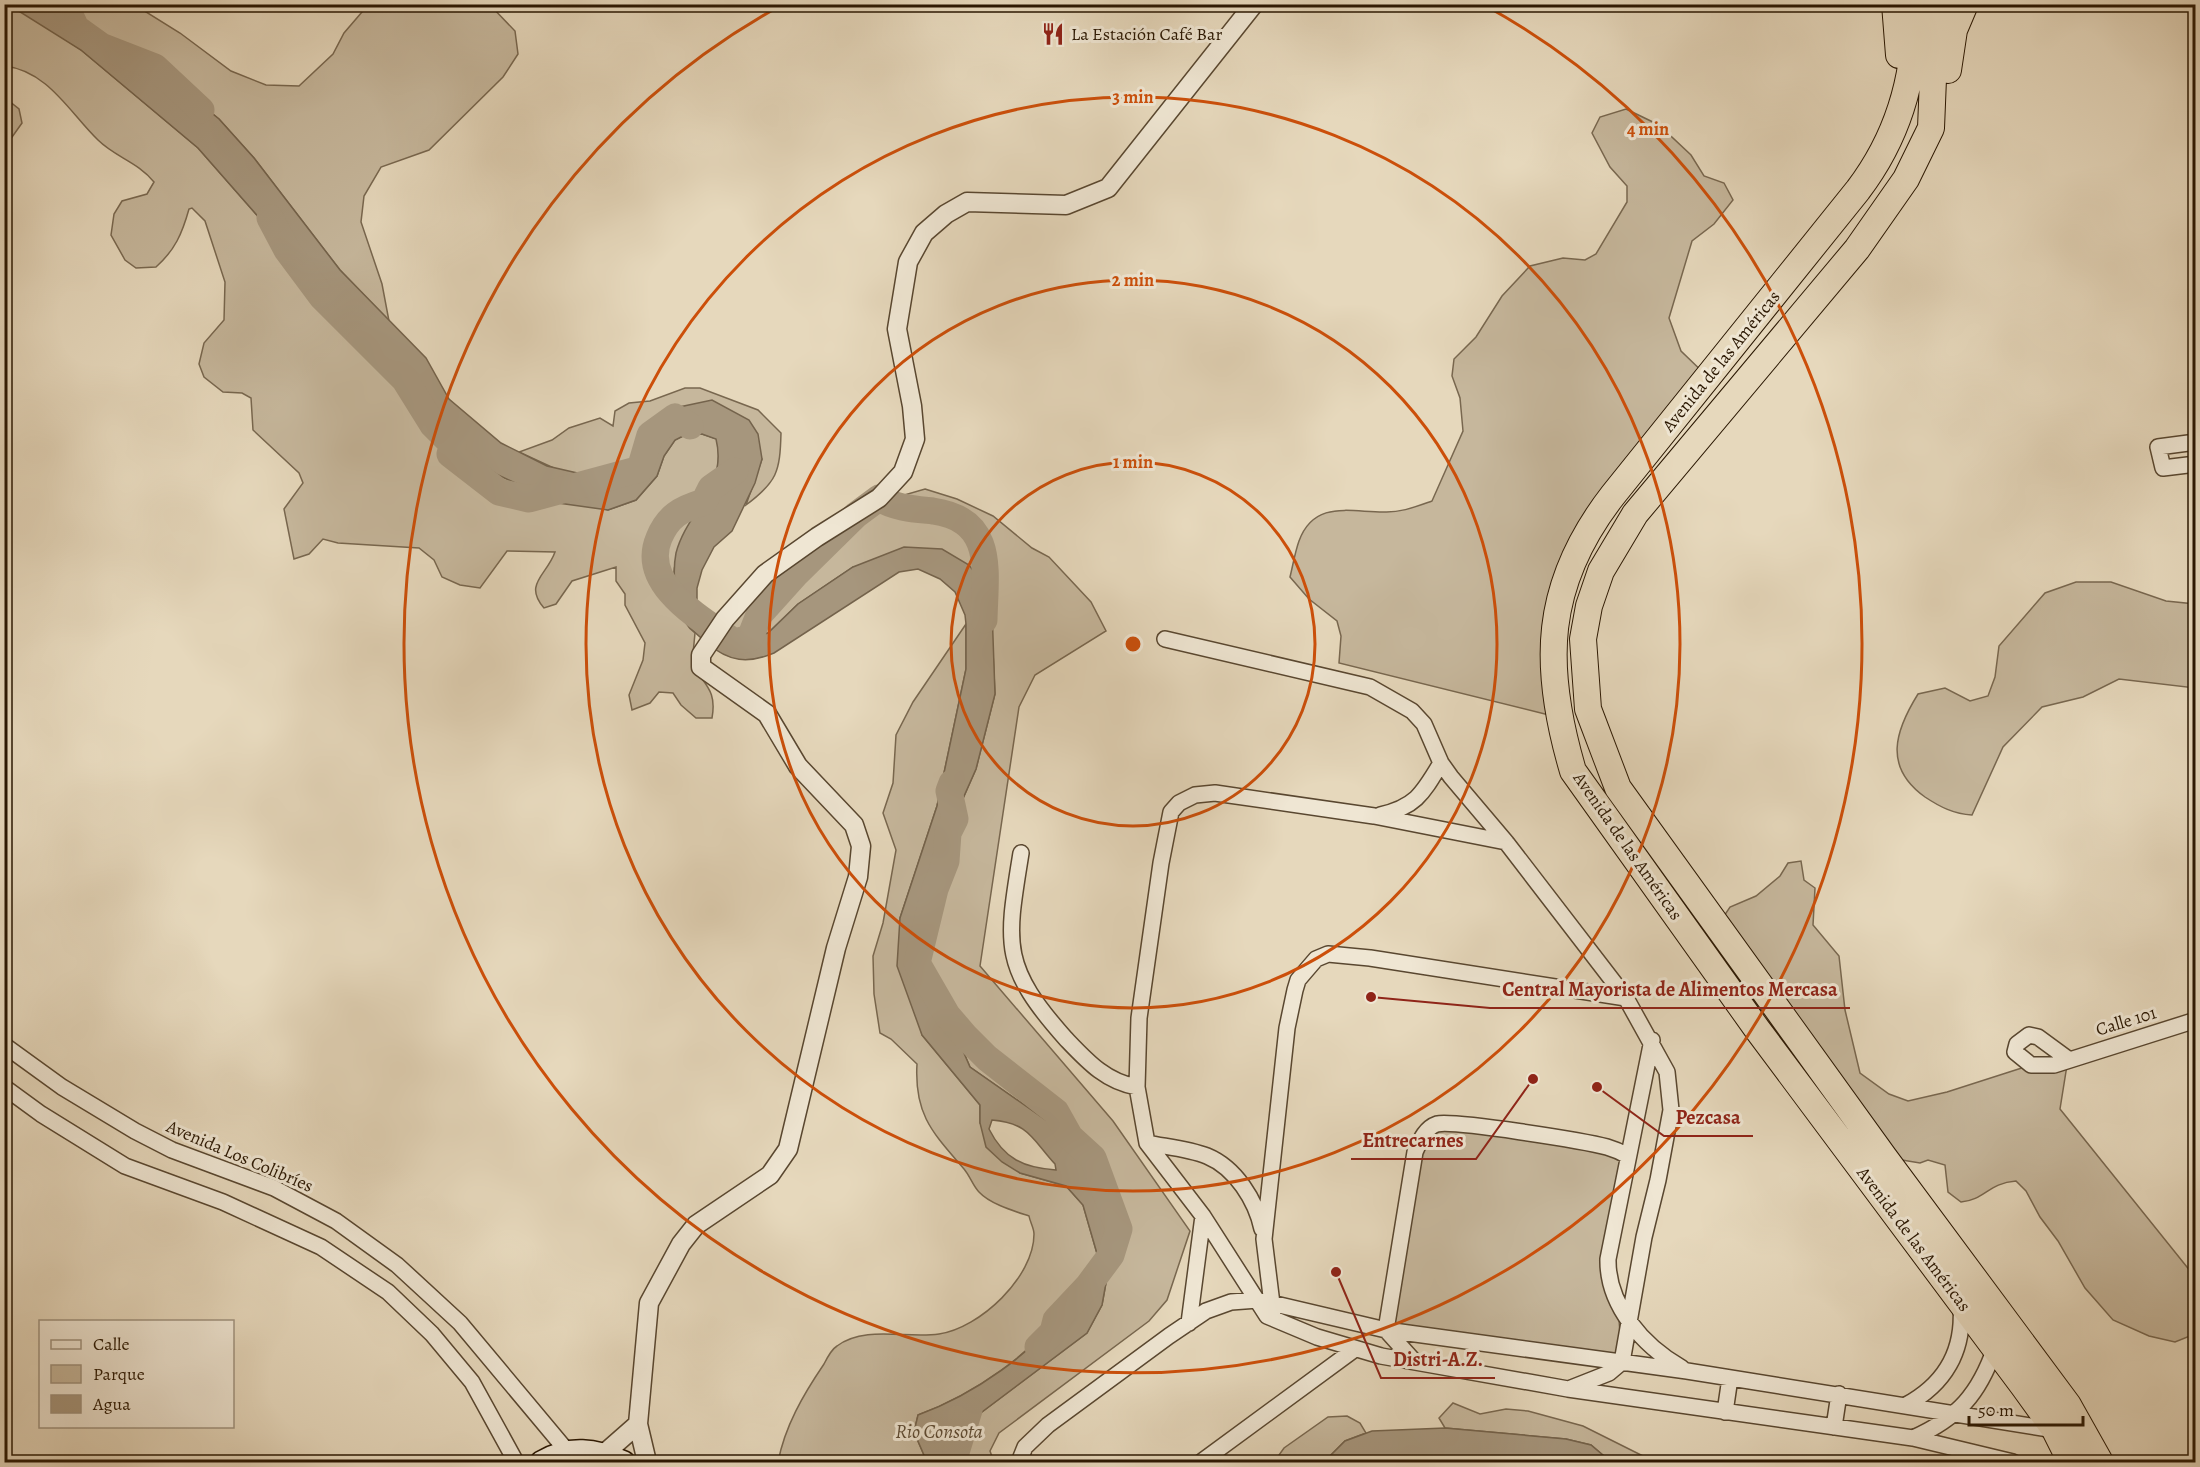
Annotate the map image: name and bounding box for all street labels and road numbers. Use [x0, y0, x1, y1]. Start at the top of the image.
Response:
street label: Avenida de las Américas [1656, 285, 1786, 438]
street label: Avenida de las Américas [1567, 766, 1688, 925]
street label: Calle 101 [2093, 1000, 2159, 1042]
street label: Avenida Los Colibríes [162, 1114, 317, 1198]
street label: Avenida de las Américas [1851, 1161, 1976, 1316]

